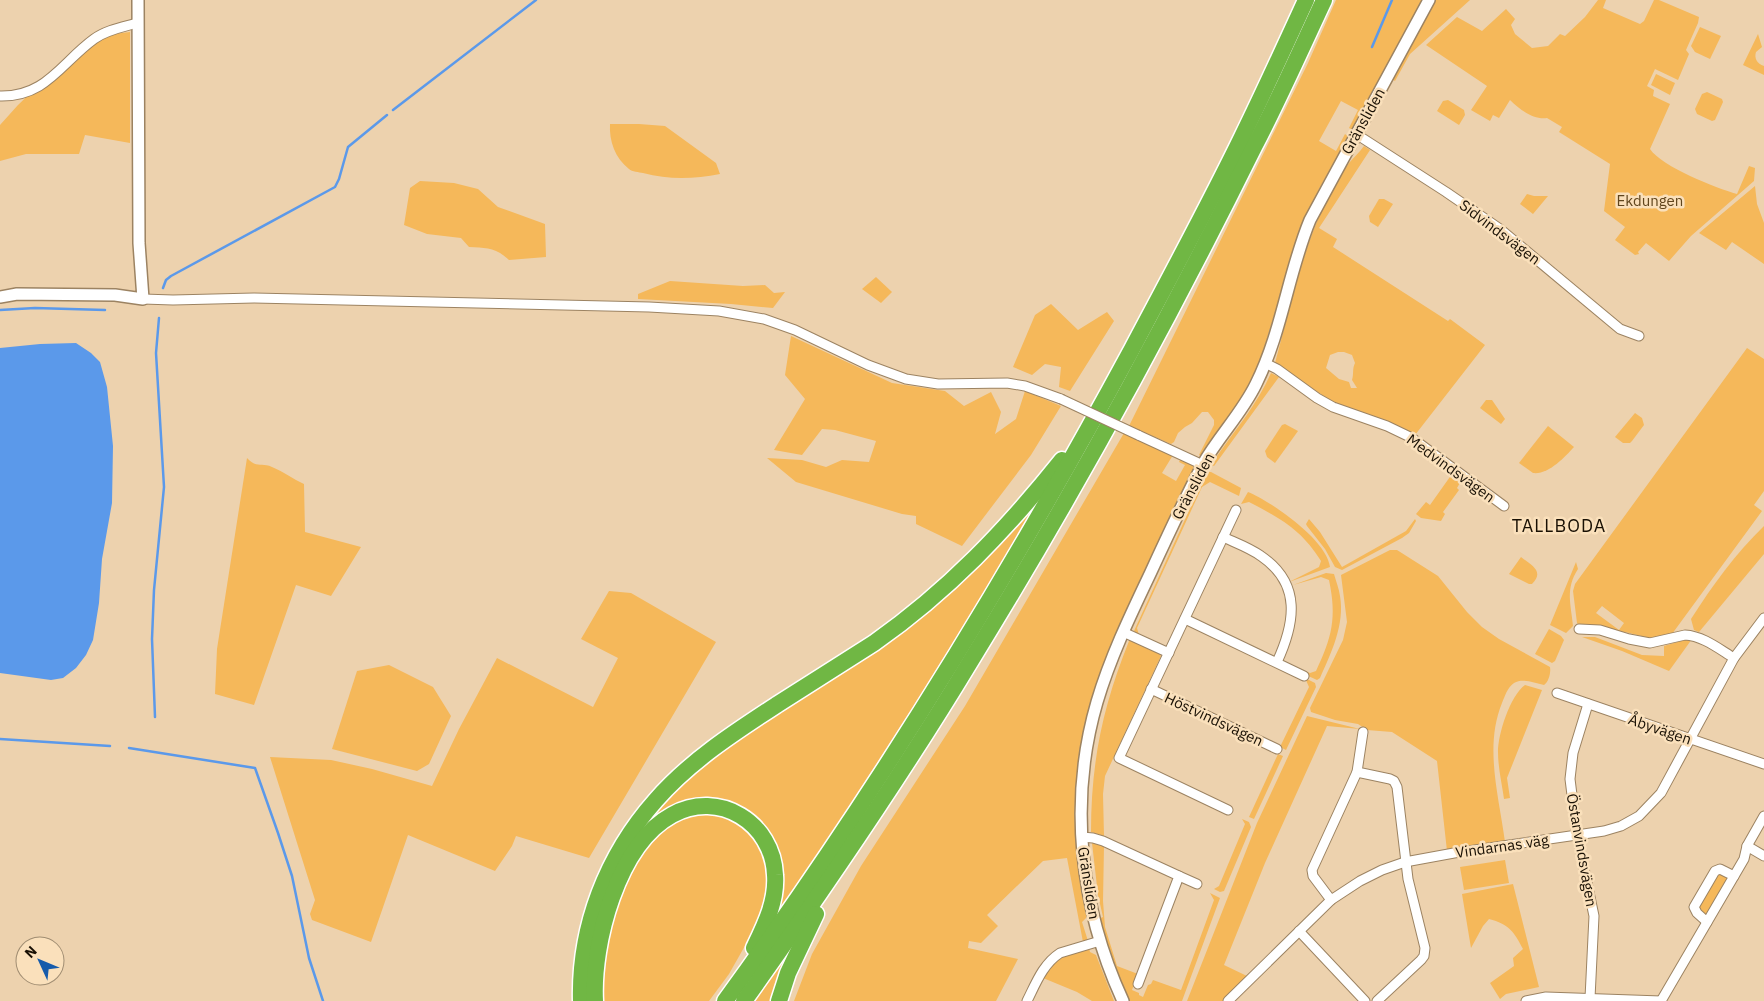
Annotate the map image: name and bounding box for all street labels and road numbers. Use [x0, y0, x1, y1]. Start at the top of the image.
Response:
street label: Gränsliden [1337, 84, 1389, 158]
street label: Sidvindsvägen [1456, 195, 1544, 269]
street label: Medvindsvägen [1403, 430, 1499, 506]
street label: Gränsliden [1167, 449, 1219, 523]
street label: Höstvindsvägen [1162, 688, 1266, 750]
street label: Åbyvägen [1626, 709, 1694, 749]
street label: Östanvindsvägen [1563, 792, 1601, 908]
street label: Vindarnas väg [1454, 830, 1550, 862]
street label: Gränsliden [1074, 845, 1104, 921]

